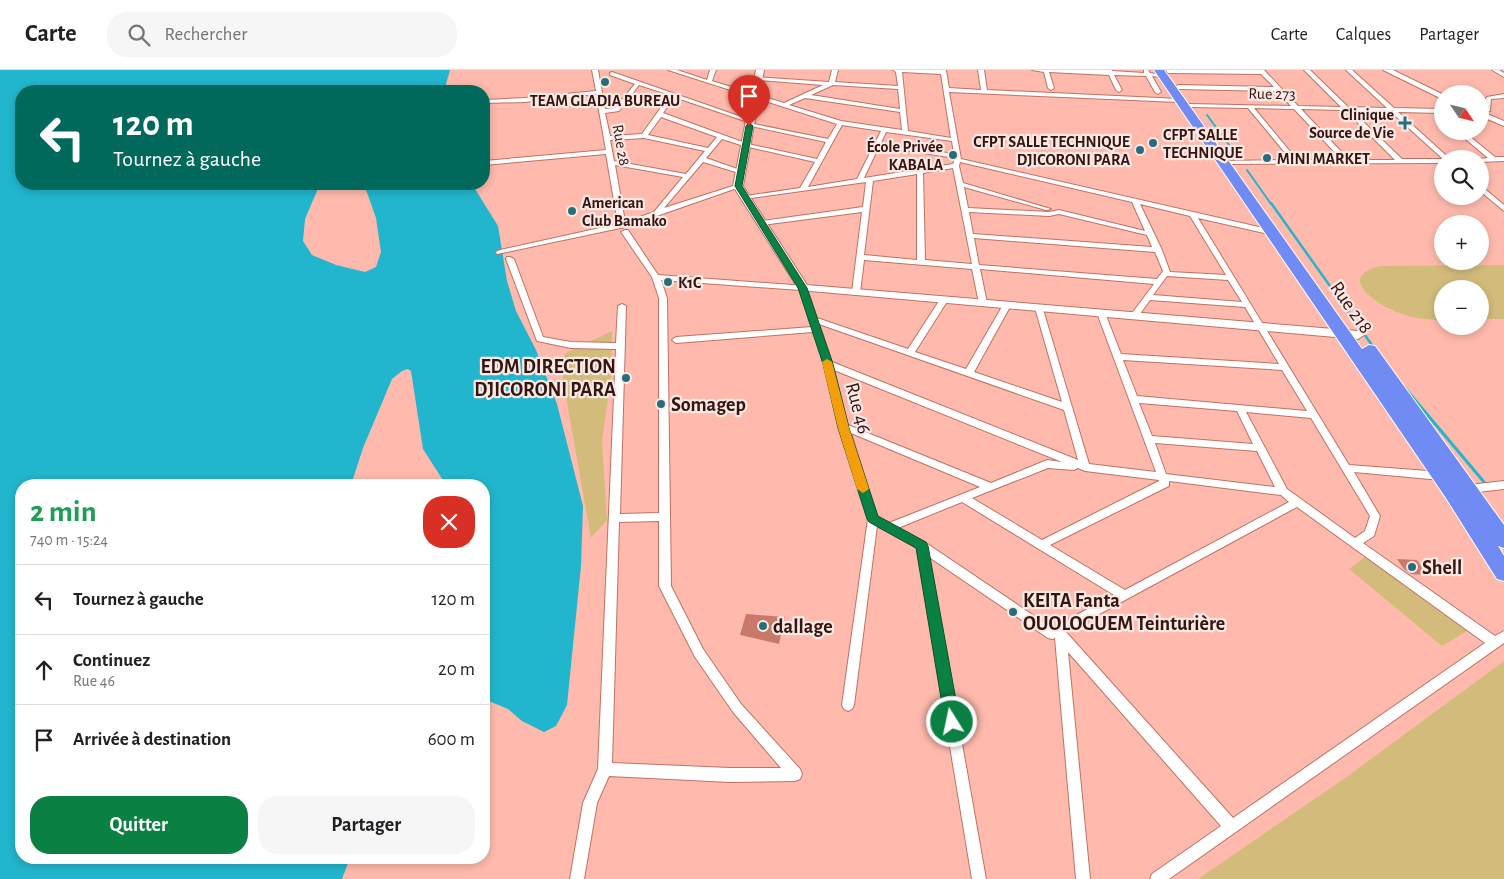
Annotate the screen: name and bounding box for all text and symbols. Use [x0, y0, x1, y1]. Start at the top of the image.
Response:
search box [107, 12, 457, 57]
icon: search [125, 21, 153, 49]
text: Carte [25, 22, 77, 46]
text: Rechercher [165, 25, 247, 44]
text: Carte [1271, 26, 1308, 44]
text: Calques [1336, 26, 1391, 44]
text: Partager [1419, 26, 1479, 44]
pin [728, 75, 770, 126]
marker: TEAM GLADIA BUREAU [599, 76, 611, 88]
icon: arrive [735, 82, 763, 110]
north arrow [1434, 85, 1489, 140]
map controls [1434, 85, 1489, 335]
street label: Rue 273 [1248, 86, 1296, 102]
place label: TEAM GLADIA BUREAU [530, 93, 680, 109]
icon: left [30, 105, 95, 170]
text: 120 m [113, 107, 194, 142]
place label: Clinique Source de Vie [1309, 107, 1394, 141]
marker: Clinique Source de Vie [1398, 116, 1412, 130]
street label: Rue 28 [610, 123, 633, 167]
place label: CFPT SALLE TECHNIQUE [1163, 127, 1243, 162]
place label: CFPT SALLE TECHNIQUE DJICORONI PARA [973, 134, 1130, 168]
place label: École Privée KABALA [866, 136, 943, 173]
marker: CFPT SALLE TECHNIQUE [1147, 137, 1159, 149]
marker: CFPT SALLE TECHNIQUE DJICORONI PARA [1134, 144, 1146, 156]
text: Tournez à gauche [113, 148, 261, 170]
marker: École Privée KABALA [947, 149, 959, 161]
button: search [1434, 150, 1489, 205]
place label: MINI MARKET [1277, 151, 1370, 167]
marker: MINI MARKET [1261, 152, 1273, 164]
place label: American Club Bamako [582, 195, 667, 229]
marker: American Club Bamako [566, 205, 578, 217]
button: + [1434, 215, 1489, 270]
place label: K1C [678, 275, 702, 291]
marker: K1C [662, 276, 674, 288]
street label: Rue 218 [1326, 278, 1376, 337]
button: − [1434, 280, 1489, 335]
place label: EDM DIRECTION DJICORONI PARA [474, 357, 616, 400]
marker: EDM DIRECTION DJICORONI PARA [620, 372, 632, 384]
street label: Rue 46 [842, 380, 874, 436]
place label: Somagep [671, 395, 746, 415]
marker: Somagep [655, 398, 667, 410]
button: close [423, 496, 475, 548]
text: 2 min [30, 497, 97, 527]
text: 740 m · 15:24 [30, 532, 108, 548]
place label: Shell [1422, 558, 1462, 578]
marker: Shell [1406, 561, 1418, 573]
icon: left [30, 586, 58, 614]
text: Tournez à gauche [73, 590, 204, 609]
text: 120 m [431, 590, 475, 609]
place label: KEITA Fanta OUOLOGUEM Teinturière [1023, 591, 1225, 634]
marker: KEITA Fanta OUOLOGUEM Teinturière [1007, 606, 1019, 618]
place label: dallage [773, 617, 833, 637]
marker: dallage [757, 620, 769, 632]
text: Continuez [73, 651, 150, 670]
icon: ahead [30, 656, 58, 684]
text: 20 m [438, 660, 475, 679]
text: Rue 46 [73, 673, 115, 689]
position arrow [925, 695, 977, 747]
icon: arrive [30, 726, 58, 754]
text: Arrivée à destination [73, 730, 231, 749]
text: 600 m [428, 730, 475, 749]
button: Quitter [30, 796, 248, 854]
button: Partager [258, 796, 475, 854]

